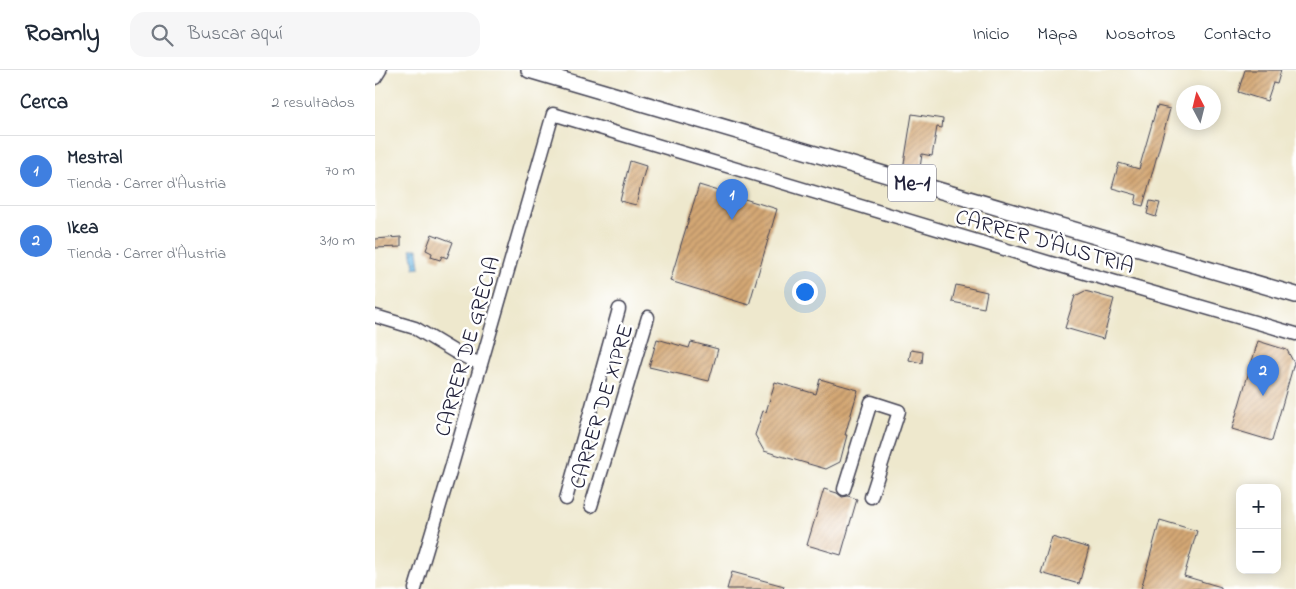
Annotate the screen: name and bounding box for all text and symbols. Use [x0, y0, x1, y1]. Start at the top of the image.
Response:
search box [130, 12, 480, 57]
text: Roamly [25, 17, 100, 52]
icon: search [148, 21, 176, 49]
text: Buscar aquí [188, 21, 283, 48]
text: Inicio [972, 22, 1009, 48]
text: Mapa [1037, 22, 1078, 48]
text: Nosotros [1106, 22, 1176, 48]
text: Contacto [1204, 22, 1271, 48]
north arrow [1176, 85, 1221, 130]
text: Cerca [20, 88, 68, 118]
text: 2 resultados [272, 91, 355, 115]
text: Mestral [67, 145, 122, 172]
text: 1 [33, 159, 39, 183]
text: 70 m [325, 159, 355, 183]
road number: Me-1 [888, 165, 936, 202]
text: Tienda · Carrer d'Àustria [67, 172, 226, 196]
pin: 1 [716, 179, 748, 220]
street label: CARRER D'ÀUSTRIA [951, 202, 1137, 284]
text: Ikea [67, 215, 99, 242]
text: 2 [32, 229, 40, 253]
text: 310 m [320, 229, 355, 253]
text: Tienda · Carrer d'Àustria [67, 242, 226, 266]
street label: CARRER DE GRÈCIA [428, 253, 510, 441]
your location [792, 279, 818, 305]
street label: CARRER DE XIPRE [563, 321, 643, 493]
pin: 2 [1247, 355, 1279, 396]
map controls [1236, 484, 1281, 574]
button: + [1236, 484, 1281, 529]
button: − [1236, 529, 1281, 574]

